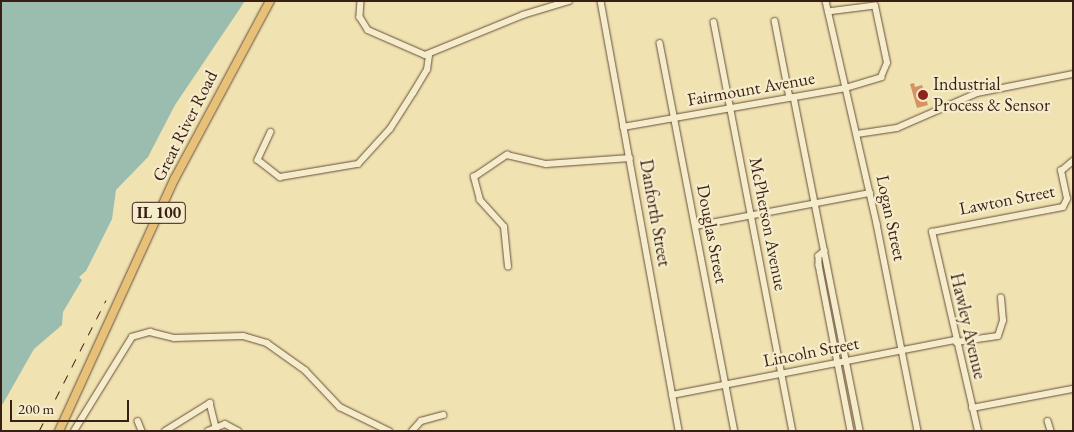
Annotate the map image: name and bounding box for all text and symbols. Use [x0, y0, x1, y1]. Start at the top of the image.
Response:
street label: Great River Road [148, 67, 222, 185]
street label: Fairmount Avenue [686, 67, 816, 111]
place label: Industrial Process & Sensor [933, 74, 1050, 116]
marker: Industrial Process & Sensor [917, 89, 929, 101]
street label: McPherson Avenue [745, 156, 791, 292]
street label: Danforth Street [635, 158, 675, 268]
street label: Logan Street [871, 173, 911, 263]
street label: Lawton Street [957, 180, 1057, 220]
street label: Douglas Street [692, 183, 732, 285]
road number: IL 100 [132, 200, 186, 227]
street label: Hawley Avenue [945, 271, 991, 381]
street label: Lincoln Street [761, 332, 861, 372]
scale bar [12, 390, 131, 422]
text: 200 m [18, 399, 54, 418]

